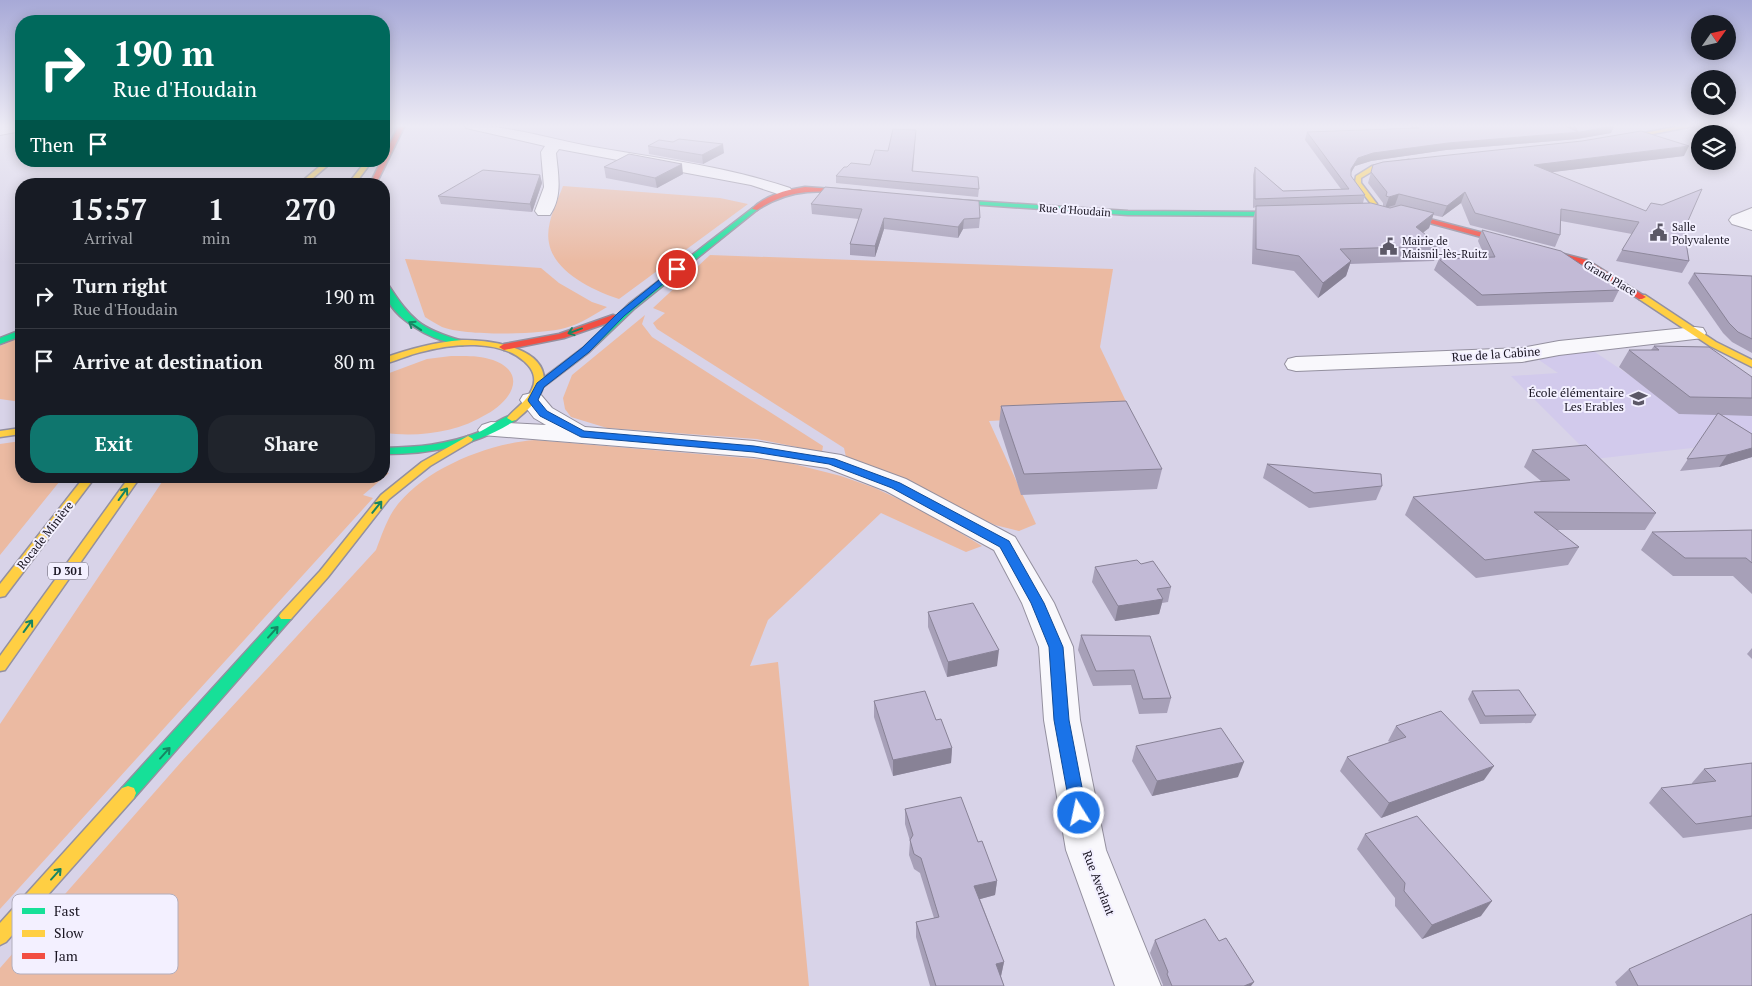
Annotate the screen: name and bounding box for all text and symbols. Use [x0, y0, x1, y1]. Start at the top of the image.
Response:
north arrow [1691, 15, 1736, 60]
map controls [1691, 15, 1736, 170]
text: 190 m [113, 30, 214, 76]
icon: right [30, 35, 95, 100]
button: search [1691, 70, 1736, 115]
text: Rue d'Houdain [113, 74, 257, 103]
button: layers [1691, 125, 1736, 170]
icon: arrive [84, 130, 112, 158]
text: Then [30, 132, 74, 157]
text: 15:57 [69, 189, 148, 229]
text: 1 [208, 189, 225, 229]
text: 270 [285, 189, 336, 229]
street label: Rue d'Houdain [1039, 201, 1112, 220]
place label: Salle Polyvalente [1672, 220, 1730, 247]
public building icon: Salle Polyvalente [1648, 223, 1668, 243]
text: Arrival [84, 227, 133, 249]
text: min [202, 227, 230, 249]
text: m [303, 227, 317, 249]
place label: Mairie de Maisnil-lès-Ruitz [1402, 234, 1487, 261]
public building icon: Mairie de Maisnil-lès-Ruitz [1378, 237, 1398, 257]
pin [656, 248, 698, 290]
icon: arrive [663, 255, 691, 283]
street label: Grand Place [1581, 257, 1639, 299]
text: Turn right [73, 273, 167, 298]
icon: right [30, 282, 58, 310]
text: 190 m [324, 284, 375, 309]
text: Rue d'Houdain [73, 298, 178, 320]
one-way arrow [408, 321, 422, 331]
one-way arrow [568, 327, 584, 336]
street label: Rue de la Cabine [1451, 343, 1541, 365]
icon: arrive [30, 347, 58, 375]
text: Arrive at destination [73, 349, 262, 374]
text: 80 m [334, 349, 375, 374]
place label: École élémentaire Les Erables [1528, 385, 1624, 414]
school or university icon: École élémentaire Les Erables [1628, 389, 1648, 409]
button: Exit [30, 415, 198, 473]
button: Share [208, 415, 375, 473]
one-way arrow [118, 487, 128, 501]
street label: Rocade Minière [14, 498, 76, 572]
one-way arrow [371, 500, 382, 513]
road number: D 301 [48, 562, 88, 580]
one-way arrow [23, 620, 34, 633]
one-way arrow [267, 625, 279, 638]
one-way arrow [159, 746, 170, 759]
position arrow [1052, 786, 1104, 838]
street label: Rue Averlant [1080, 848, 1118, 918]
one-way arrow [50, 867, 62, 880]
legend [12, 894, 178, 974]
text: Fast [54, 901, 81, 920]
text: Slow [54, 923, 84, 942]
text: Jam [54, 946, 78, 965]

